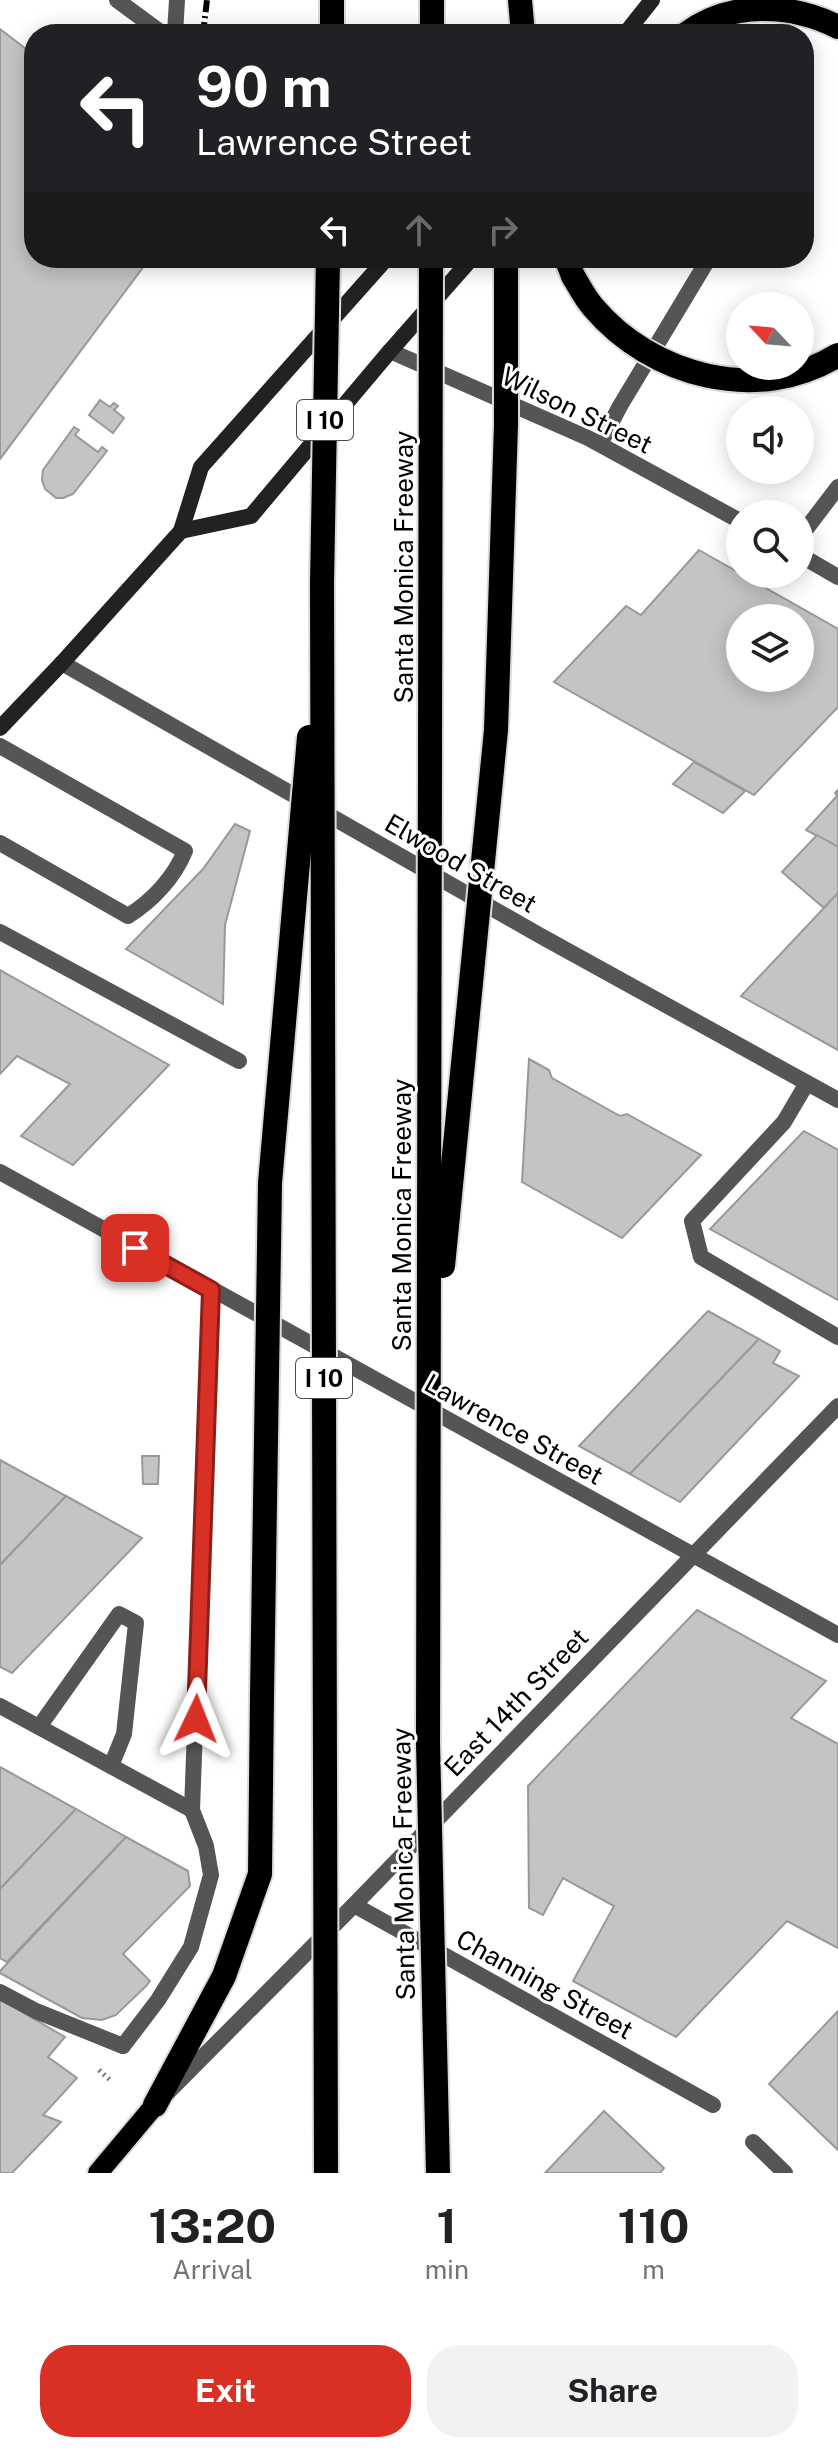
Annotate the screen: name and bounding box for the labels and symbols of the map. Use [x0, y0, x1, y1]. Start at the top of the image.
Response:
north arrow [726, 292, 814, 380]
street label: Wilson Street [496, 360, 658, 460]
road number: I 10 [297, 400, 353, 440]
street label: Santa Monica Freeway [388, 430, 419, 704]
street label: Elwood Street [379, 807, 543, 919]
street label: Santa Monica Freeway [386, 1078, 417, 1352]
pin [101, 1214, 169, 1282]
road number: I 10 [296, 1358, 352, 1398]
street label: Lawrence Street [419, 1367, 609, 1491]
street label: East 14th Street [438, 1622, 594, 1782]
position arrow [154, 1677, 238, 1761]
street label: Santa Monica Freeway [385, 1727, 421, 2001]
street label: Channing Street [451, 1923, 639, 2045]

